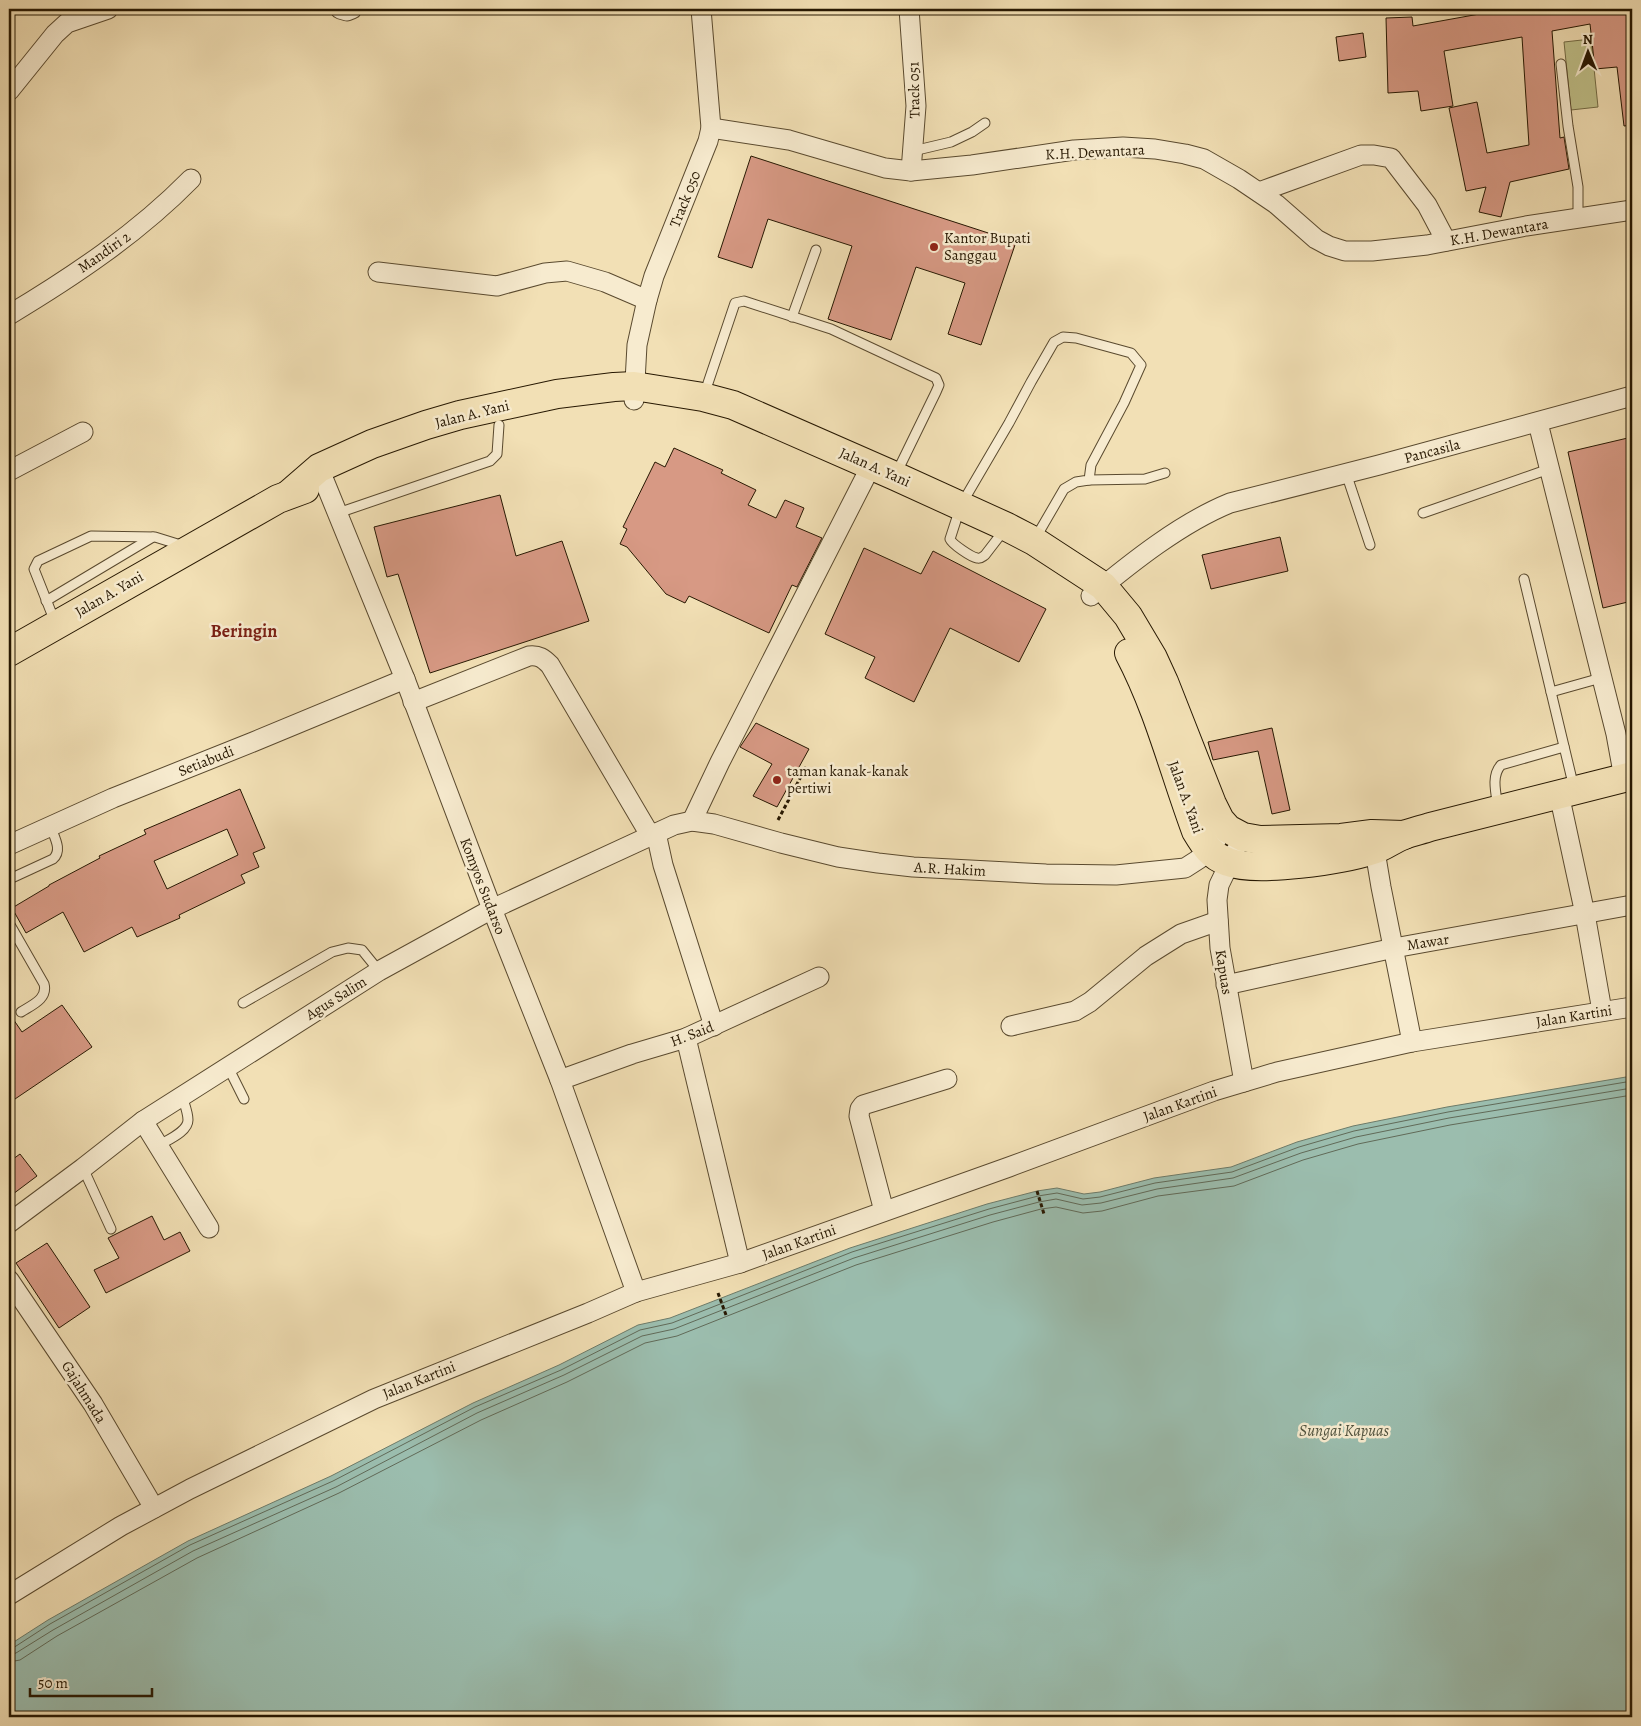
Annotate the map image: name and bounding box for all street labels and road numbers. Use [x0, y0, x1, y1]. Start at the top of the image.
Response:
street label: Track 051 [904, 61, 924, 119]
street label: K.H. Dewantara [1045, 139, 1145, 165]
street label: Track 050 [665, 168, 705, 230]
street label: K.H. Dewantara [1448, 214, 1550, 250]
street label: Mandiri 2 [74, 227, 134, 277]
street label: Jalan A. Yani [433, 395, 511, 433]
street label: Pancasila [1402, 434, 1462, 468]
street label: Jalan A. Yani [836, 442, 914, 492]
street label: Jalan A. Yani [71, 566, 147, 622]
street label: Setiabudi [175, 741, 237, 781]
street label: Jalan A. Yani [1164, 758, 1208, 836]
street label: Komyos Sudarso [455, 835, 511, 937]
street label: A.R. Hakim [913, 857, 987, 881]
street label: Mawar [1406, 929, 1451, 955]
street label: Kapuas [1211, 948, 1237, 996]
street label: Agus Salim [301, 971, 371, 1025]
street label: Jalan Kartini [1534, 1000, 1614, 1032]
street label: H. Said [667, 1016, 717, 1051]
street label: Jalan Kartini [1140, 1081, 1220, 1127]
street label: Jalan Kartini [759, 1219, 839, 1265]
street label: Jalan Kartini [380, 1356, 458, 1404]
street label: Gajahmada [57, 1357, 111, 1427]

